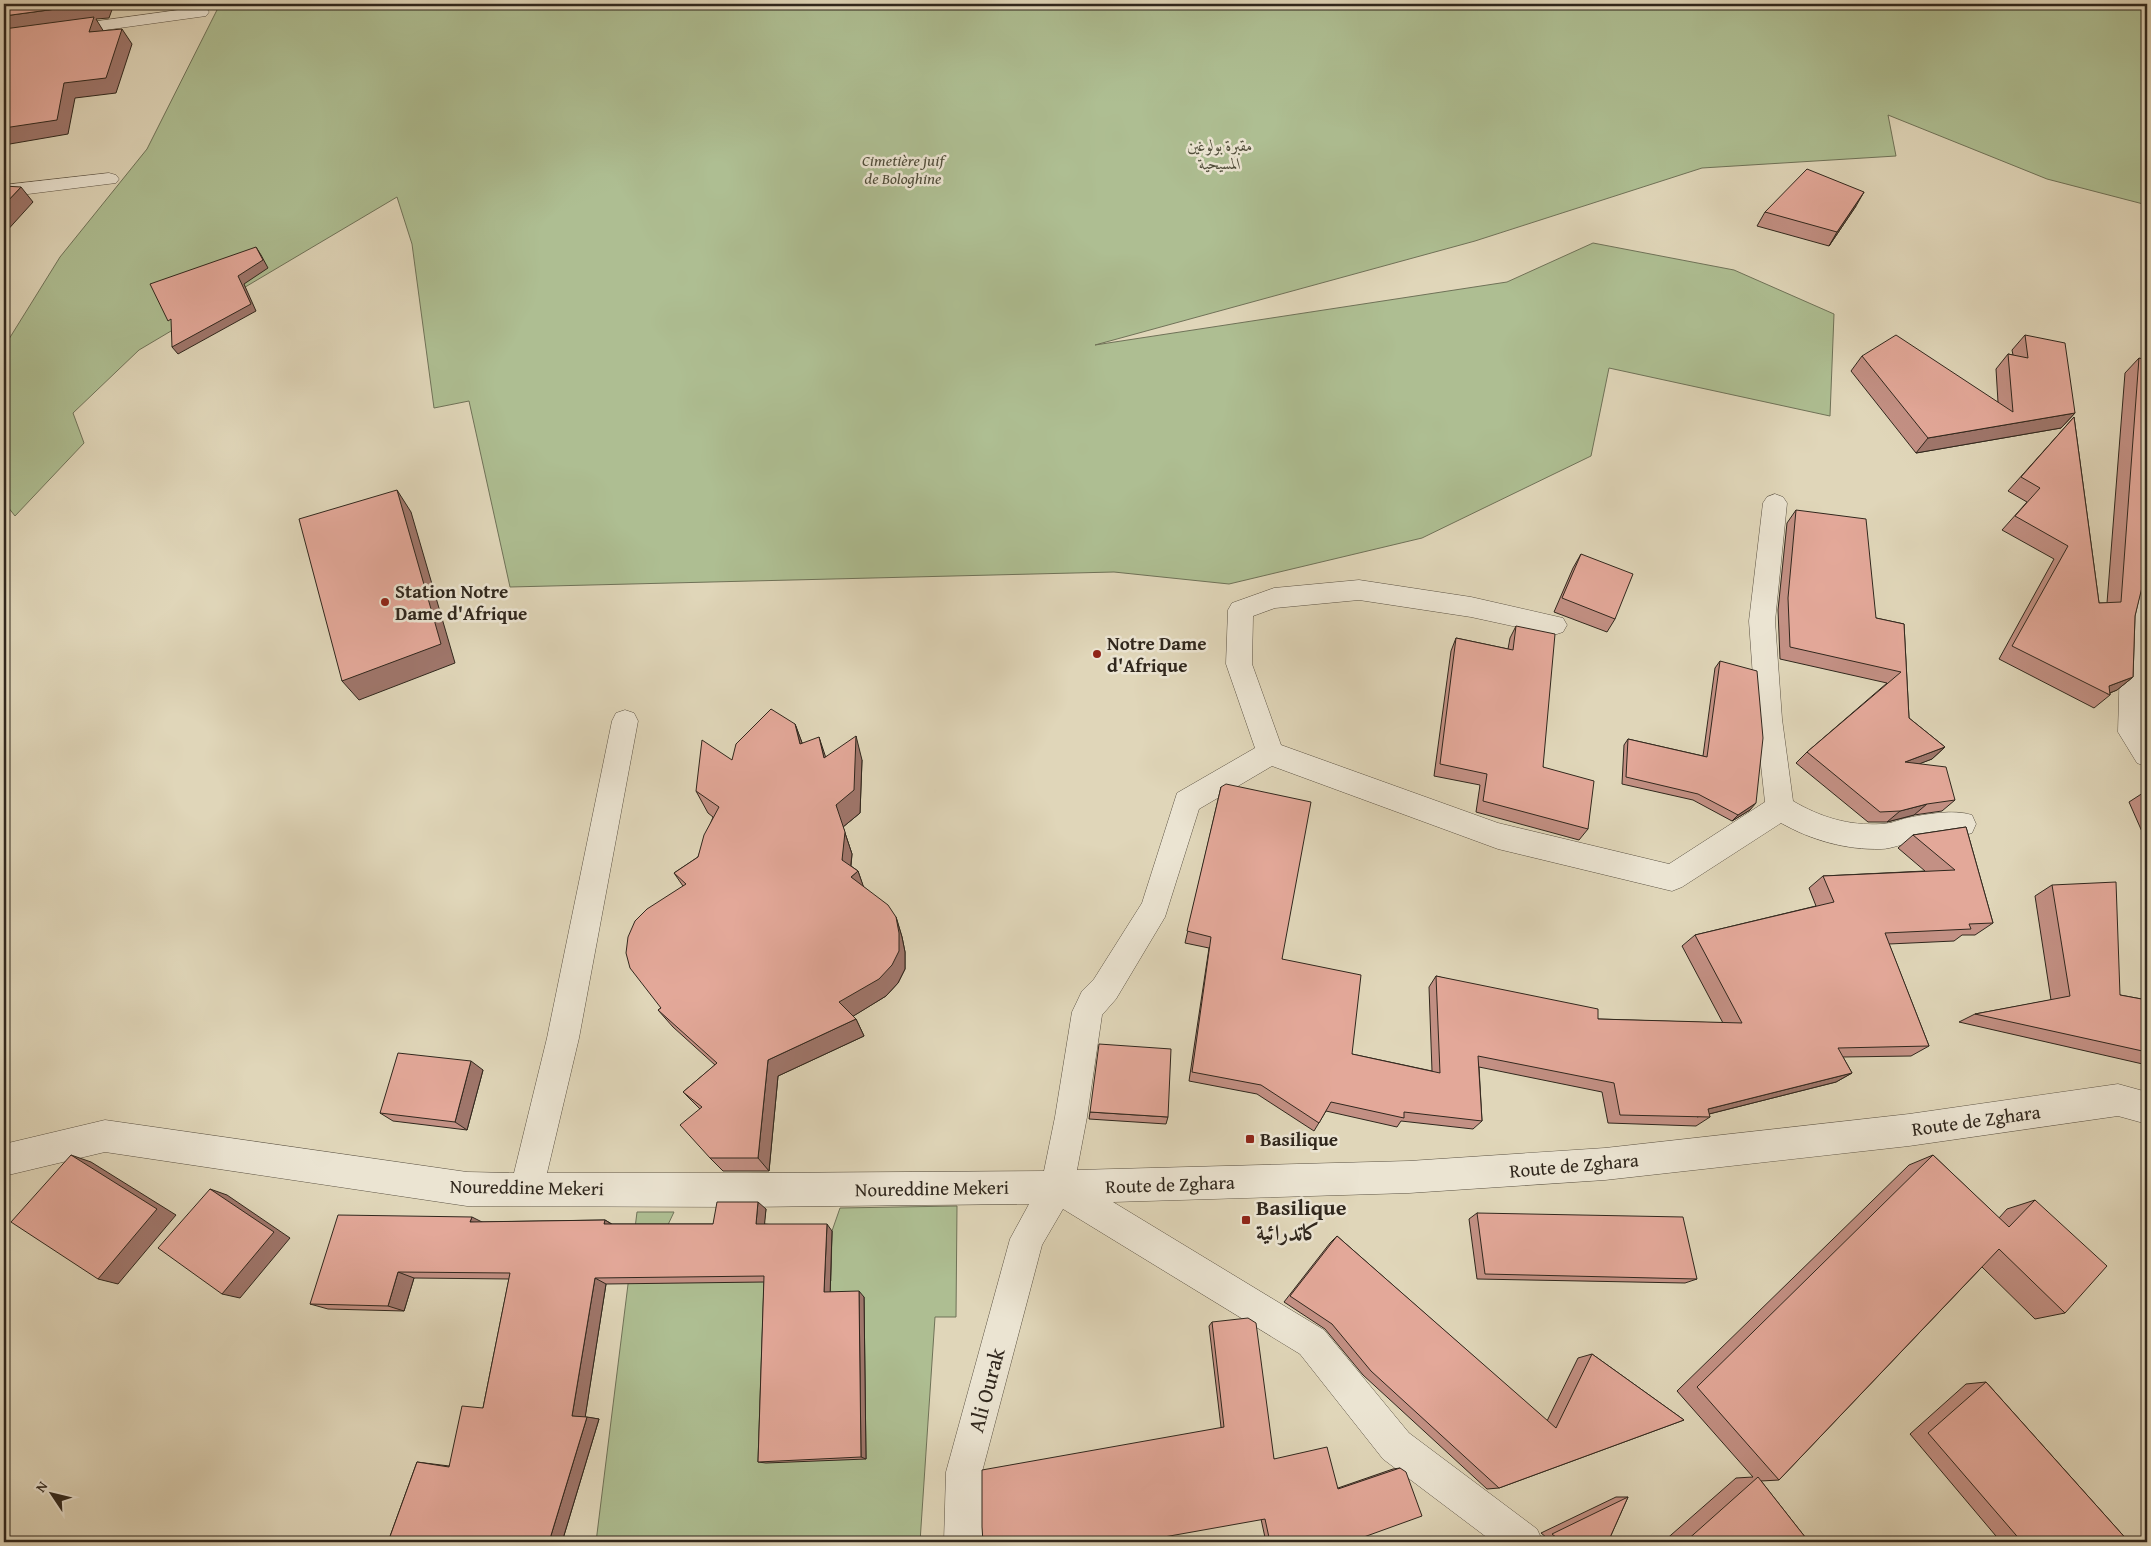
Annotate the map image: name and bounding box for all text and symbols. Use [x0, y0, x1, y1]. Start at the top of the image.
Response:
park label: مقبرة بولوغين المسيحية [1187, 133, 1253, 175]
park label: Cimetière juif de Bologhine [862, 148, 947, 190]
place label: Station Notre Dame d'Afrique [395, 577, 527, 627]
marker: Station Notre Dame d'Afrique [379, 596, 391, 608]
place label: Notre Dame d'Afrique [1107, 629, 1207, 679]
marker: Notre Dame d'Afrique [1091, 648, 1103, 660]
street label: Route de Zghara [1910, 1097, 2042, 1143]
place label: Basilique [1260, 1125, 1338, 1153]
marker: Basilique [1244, 1133, 1256, 1145]
street label: Route de Zghara [1508, 1145, 1640, 1185]
street label: Route de Zghara [1105, 1168, 1235, 1200]
street label: Noureddine Mekeri [450, 1172, 604, 1202]
street label: Noureddine Mekeri [855, 1173, 1009, 1203]
place label: Basilique كاتدرائية [1256, 1191, 1347, 1248]
marker: Basilique كاتدرائية [1240, 1214, 1252, 1226]
street label: Ali Ourak [959, 1343, 1013, 1436]
north arrow [28, 1468, 78, 1518]
text: N [30, 1476, 53, 1496]

